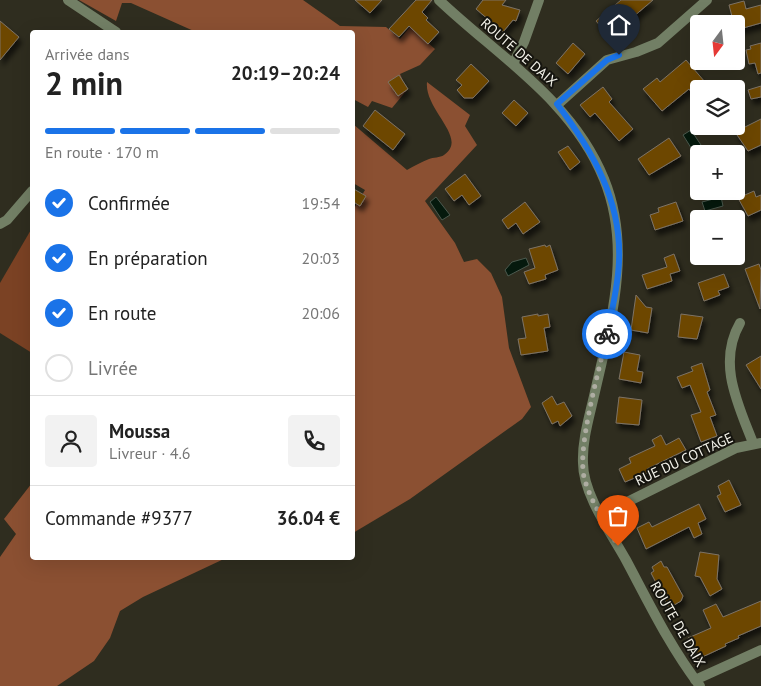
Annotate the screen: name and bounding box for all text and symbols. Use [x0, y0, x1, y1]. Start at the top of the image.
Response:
pin [598, 4, 640, 55]
icon: home [605, 11, 633, 39]
street label: ROUTE DE DAIX [477, 14, 561, 90]
north arrow [690, 15, 745, 70]
map controls [690, 15, 745, 265]
text: Arrivée dans [45, 44, 129, 64]
text: 20:19–20:24 [231, 61, 340, 85]
text: 2 min [45, 62, 123, 104]
button: layers [690, 80, 745, 135]
text: En route · 170 m [45, 142, 159, 162]
button: + [690, 145, 745, 200]
icon: check [45, 189, 73, 217]
text: Confirmée [88, 191, 170, 215]
text: 19:54 [302, 193, 340, 213]
button: − [690, 210, 745, 265]
icon: check [45, 244, 73, 272]
text: En préparation [88, 246, 208, 270]
text: 20:03 [302, 248, 340, 268]
icon: check [45, 299, 73, 327]
text: En route [88, 301, 156, 325]
text: 20:06 [302, 303, 340, 323]
courier [582, 309, 632, 359]
icon: bike [593, 320, 621, 348]
text: Livrée [88, 356, 138, 380]
button: person [45, 415, 97, 467]
button: phone [288, 415, 340, 467]
text: Moussa [109, 419, 170, 443]
street label: RUE DU COTTAGE [632, 428, 736, 490]
text: Livreur · 4.6 [109, 443, 191, 463]
pin [597, 495, 639, 546]
icon: bag [604, 502, 632, 530]
text: Commande #9377 [45, 506, 193, 530]
text: 36.04 € [277, 506, 340, 530]
street label: ROUTE DE DAIX [646, 578, 710, 670]

